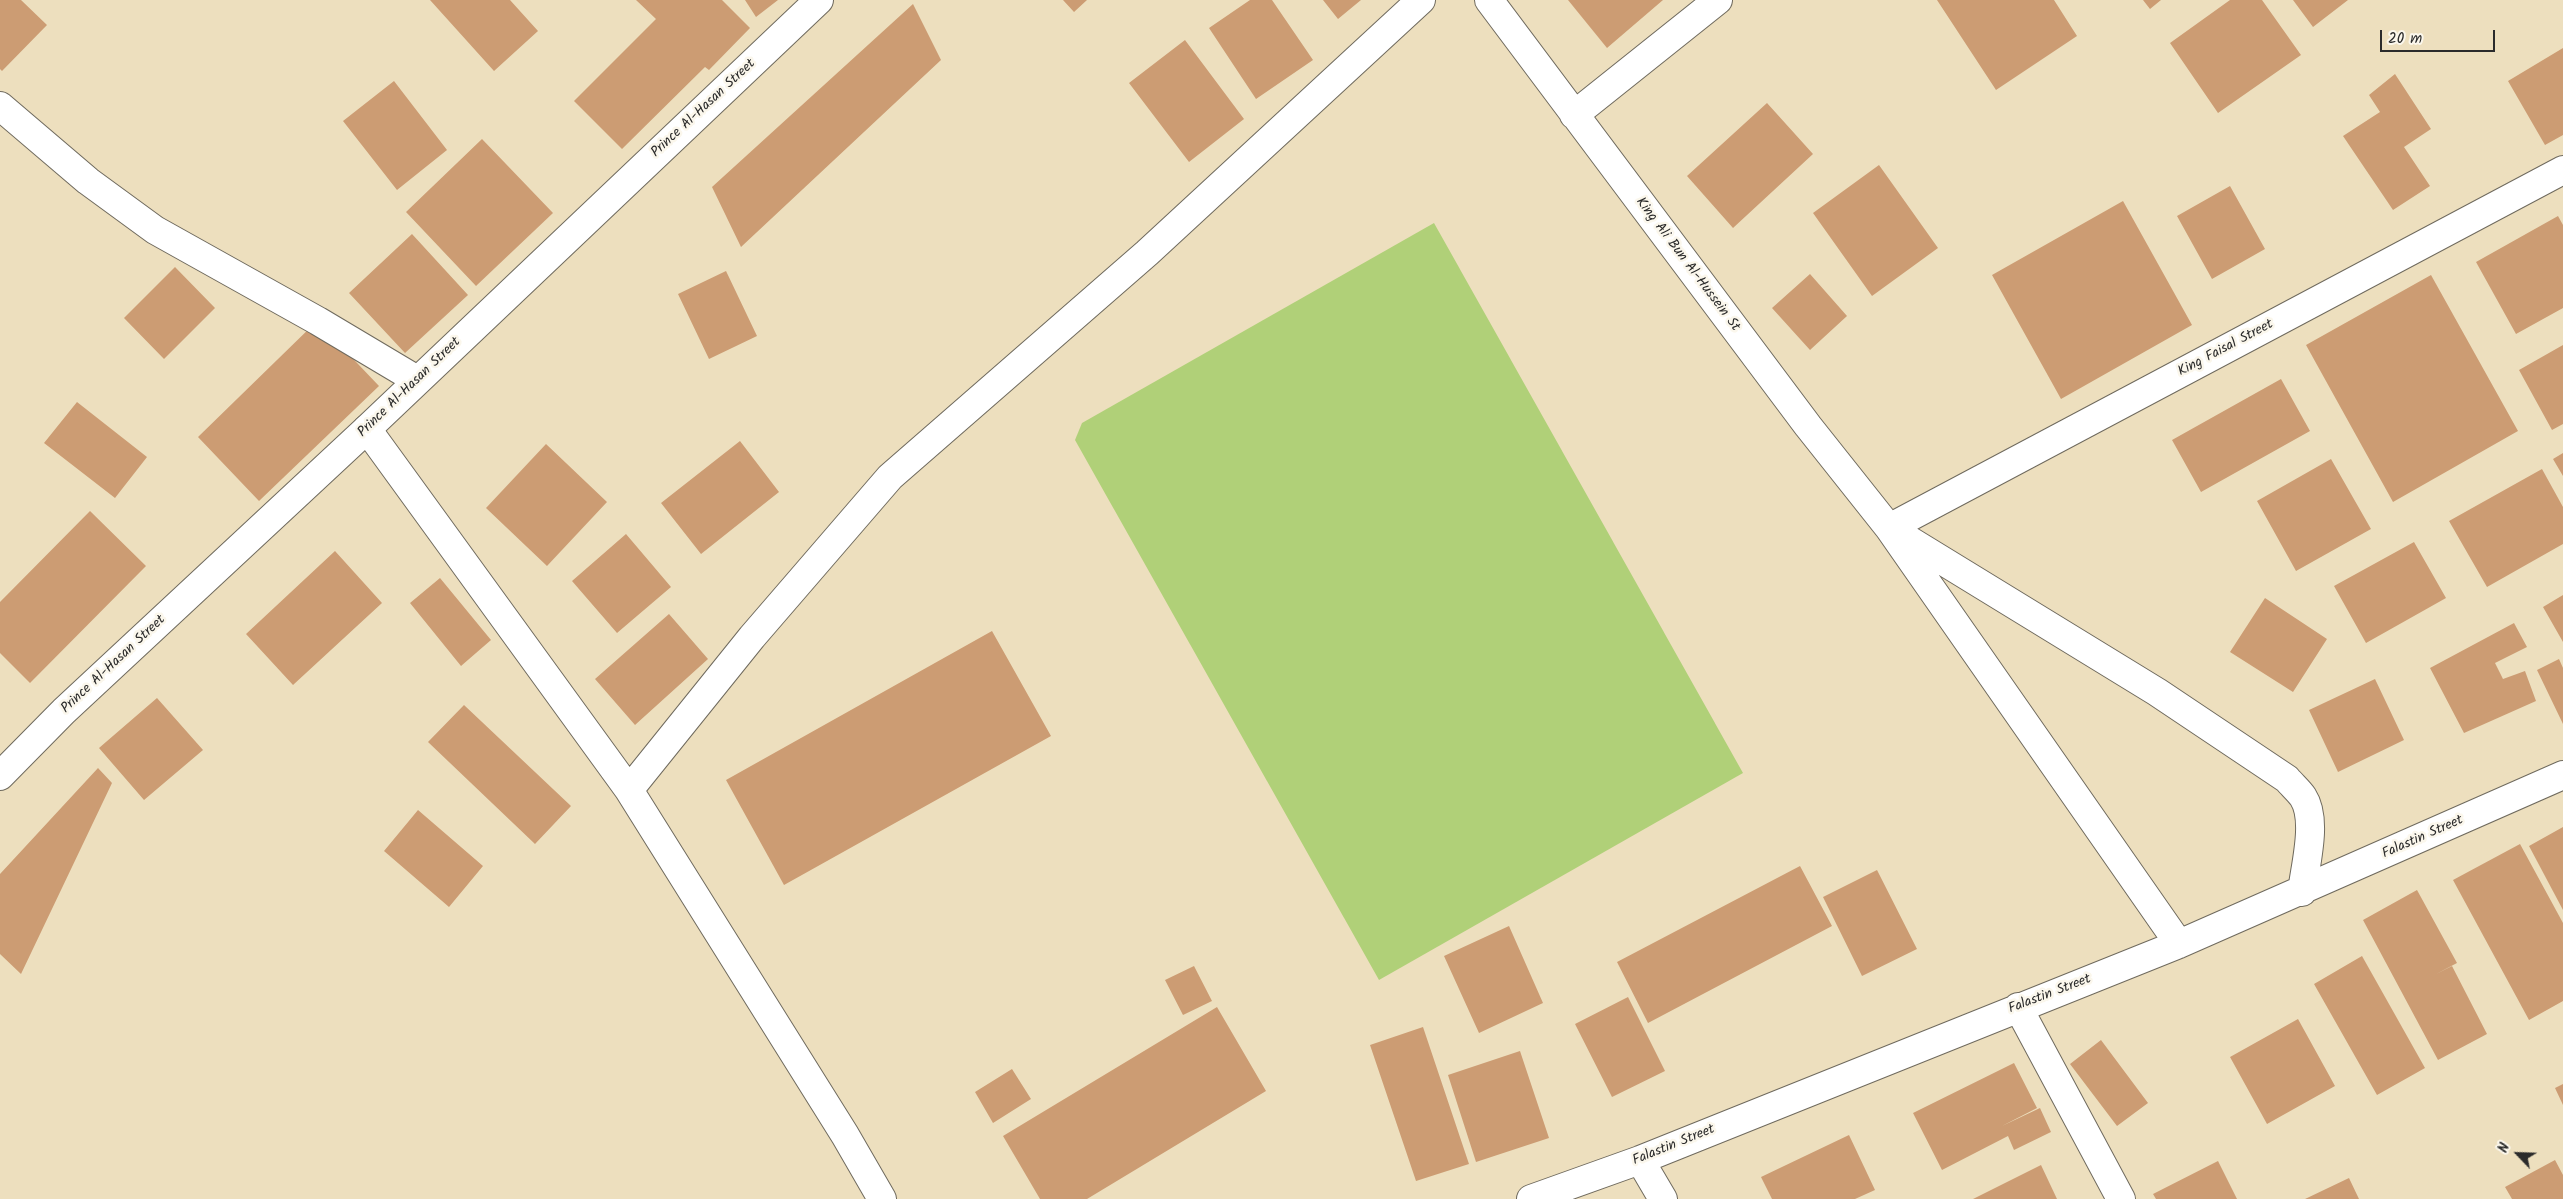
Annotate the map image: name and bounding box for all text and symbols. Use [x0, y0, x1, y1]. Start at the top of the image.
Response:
scale bar [2383, 20, 2498, 52]
text: 20 m [2388, 27, 2422, 51]
street label: Prince Al-Hasan Street [648, 56, 760, 162]
street label: King Ali Bun Al-Hussein St [1631, 195, 1743, 335]
street label: King Faisal Street [2175, 317, 2277, 381]
street label: Prince Al-Hasan Street [355, 335, 465, 441]
street label: Prince Al-Hasan Street [58, 612, 170, 718]
street label: Falastin Street [2380, 813, 2466, 863]
street label: Falastin Street [2006, 972, 2094, 1018]
street label: Falastin Street [1630, 1122, 1718, 1170]
north arrow [2493, 1129, 2543, 1179]
text: N [2492, 1139, 2516, 1156]

